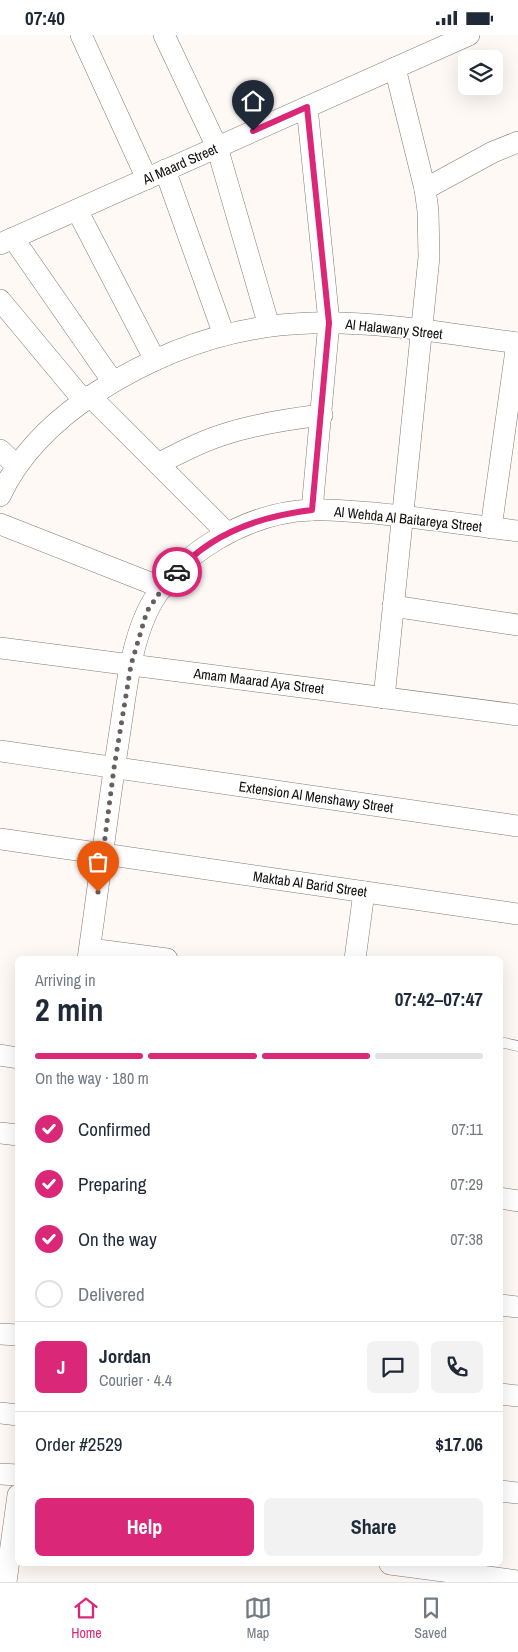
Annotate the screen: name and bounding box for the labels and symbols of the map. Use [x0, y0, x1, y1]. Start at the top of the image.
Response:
pin [232, 80, 274, 131]
street label: Al Maard Street [139, 140, 220, 189]
street label: Al Halawany Street [344, 315, 443, 343]
street label: Al Wehda Al Baitareya Street [332, 502, 483, 536]
courier [152, 547, 202, 597]
street label: Amam Maarad Aya Street [192, 664, 325, 698]
street label: Extension Al Menshawy Street [238, 777, 394, 817]
pin [77, 841, 119, 892]
street label: Maktab Al Barid Street [252, 867, 368, 901]

